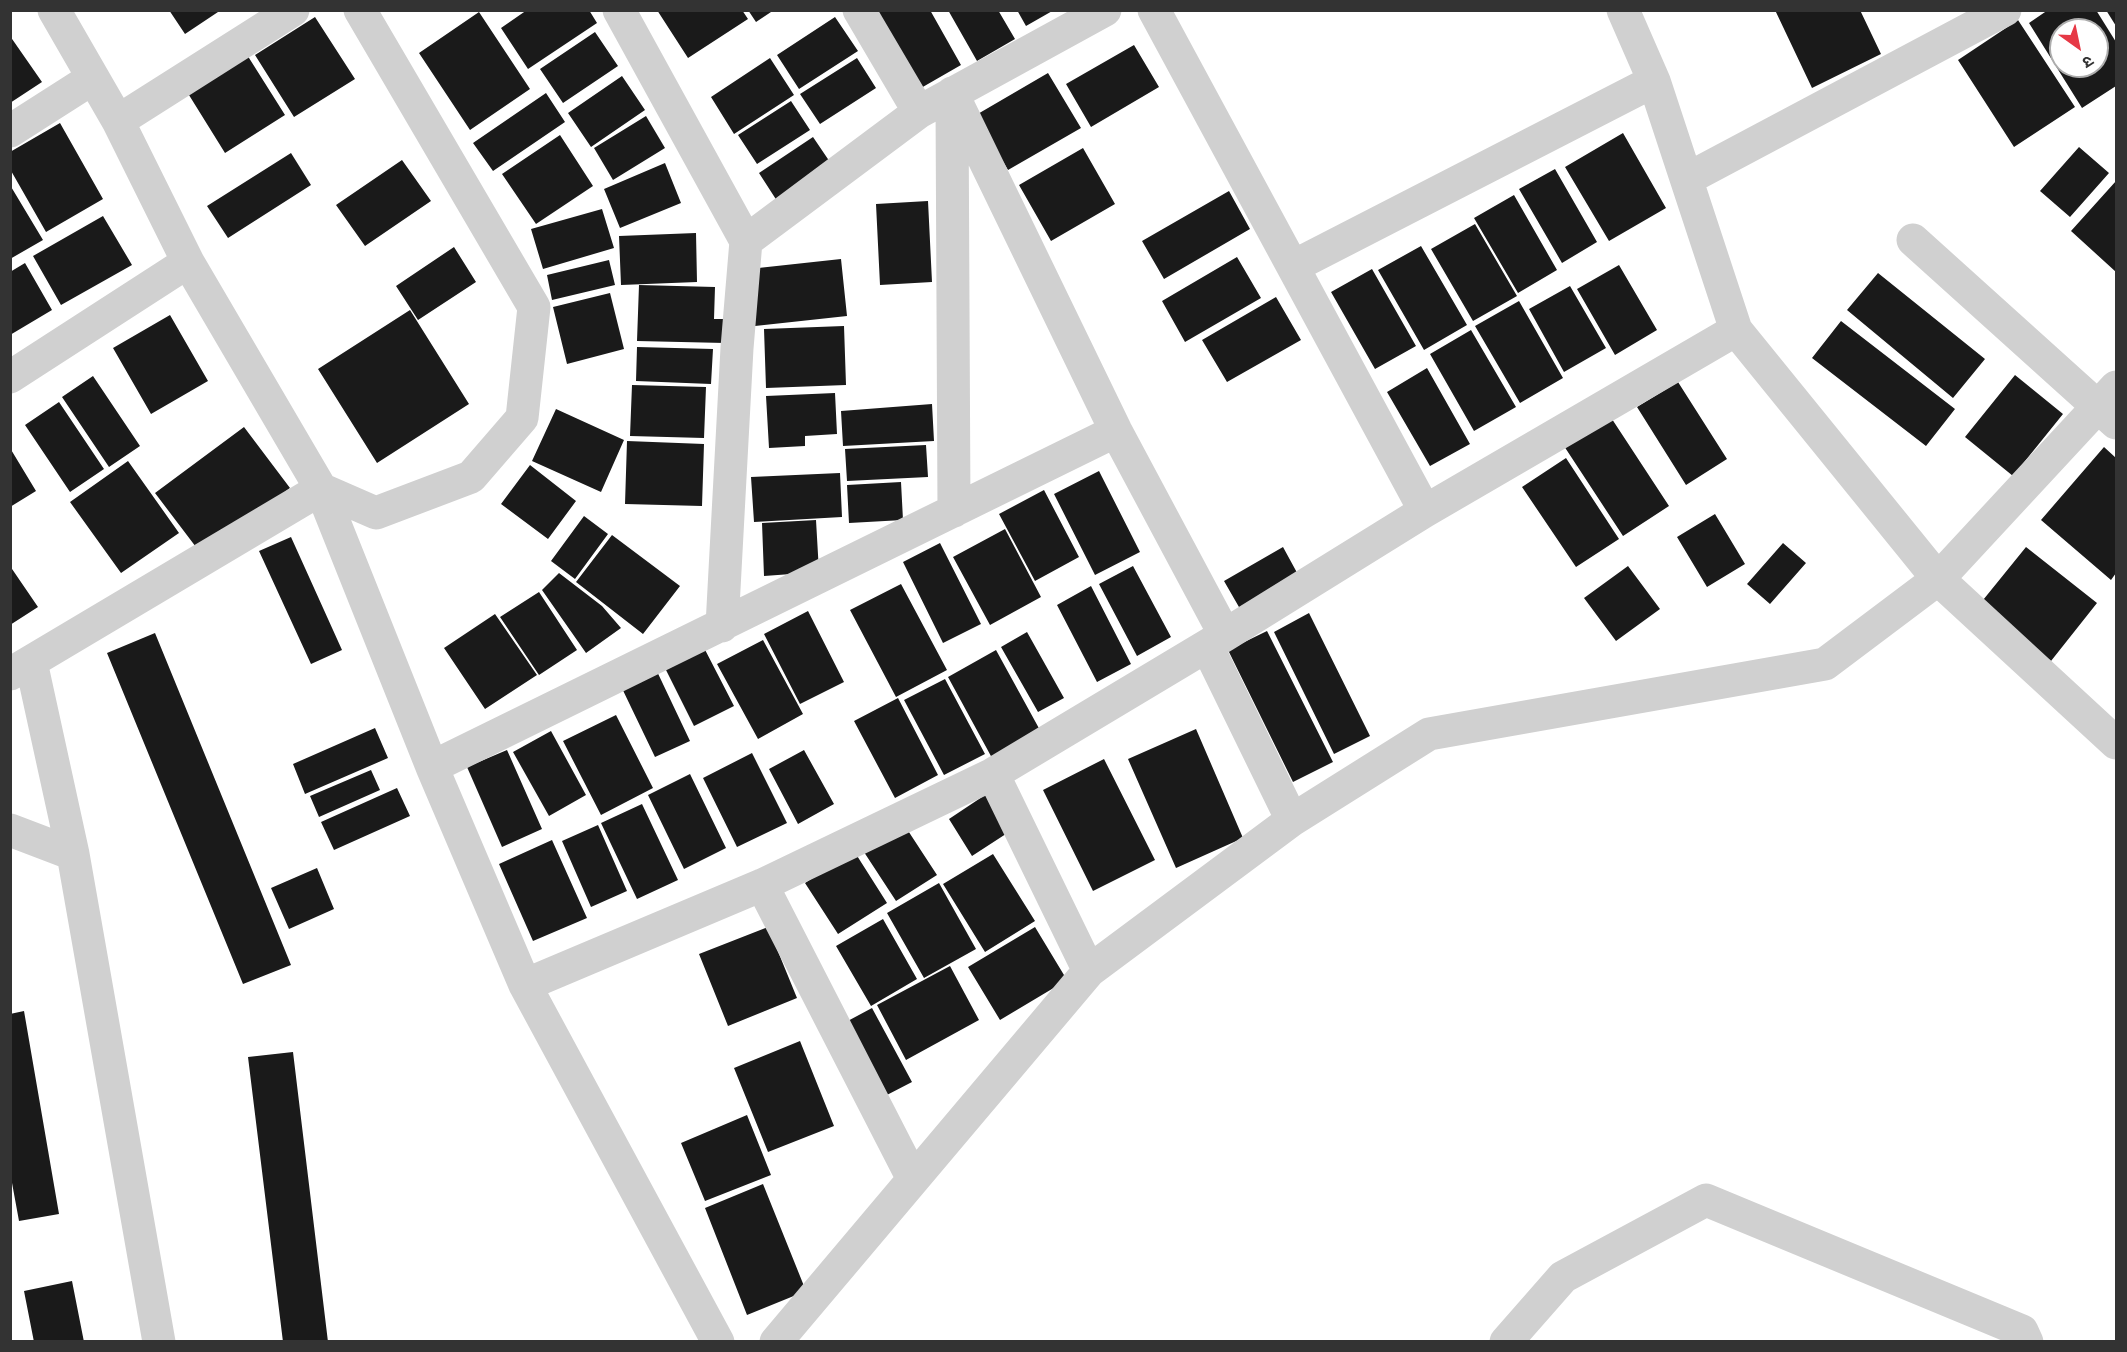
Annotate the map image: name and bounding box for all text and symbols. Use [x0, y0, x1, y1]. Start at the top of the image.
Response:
north arrow [2049, 18, 2109, 78]
text: उ [2079, 51, 2097, 72]

